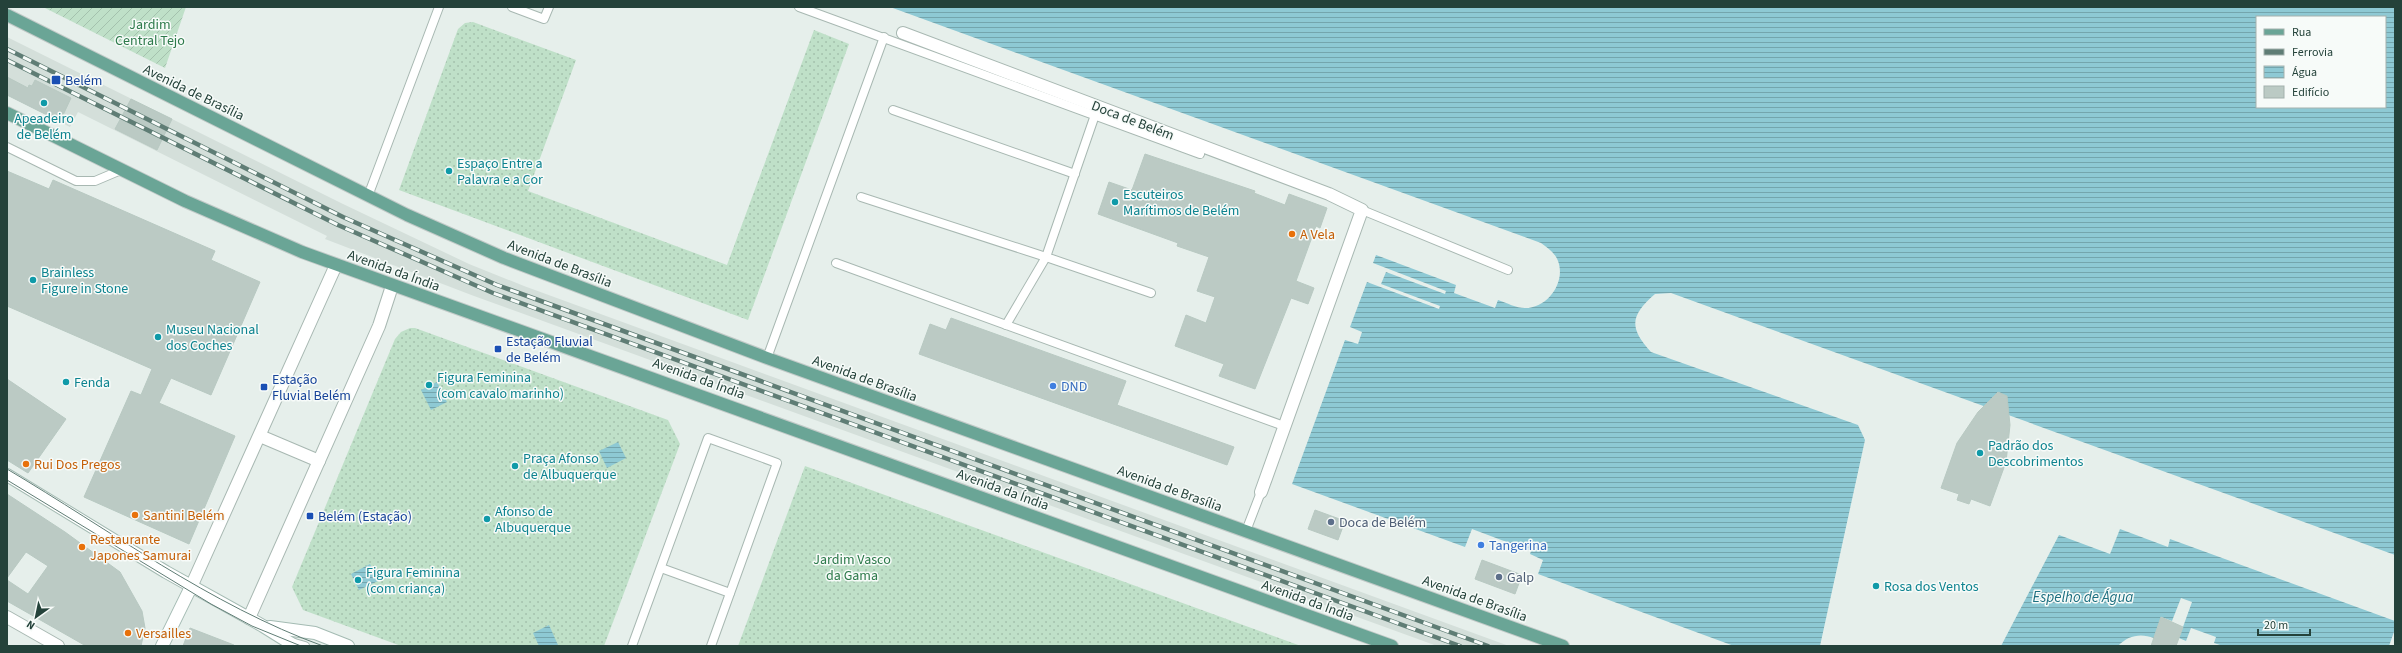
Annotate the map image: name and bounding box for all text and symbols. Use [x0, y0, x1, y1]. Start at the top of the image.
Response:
park label: Jardim Central Tejo [115, 15, 185, 51]
legend [2256, 16, 2386, 108]
text: Rua [2292, 24, 2311, 41]
text: Ferrovia [2292, 44, 2333, 61]
street label: Avenida de Brasília [140, 60, 248, 126]
text: Água [2292, 64, 2317, 81]
place label: Belém [65, 71, 102, 91]
marker: Belém [50, 74, 62, 86]
text: Edifício [2292, 84, 2329, 101]
street label: Doca de Belém [1088, 96, 1177, 146]
marker: Apeadeiro de Belém [39, 98, 49, 108]
place label: Apeadeiro de Belém [14, 109, 74, 145]
place label: Espaço Entre a Palavra e a Cor [457, 154, 543, 190]
marker: Espaço Entre a Palavra e a Cor [444, 166, 454, 176]
place label: Escuteiros Marítimos de Belém [1123, 185, 1239, 221]
marker: Escuteiros Marítimos de Belém [1110, 197, 1120, 207]
place label: A Vela [1300, 225, 1335, 245]
marker: A Vela [1287, 229, 1297, 239]
street label: Avenida de Brasília [505, 235, 615, 293]
street label: Avenida da Índia [345, 245, 443, 297]
place label: Brainless Figure in Stone [41, 263, 128, 299]
marker: Brainless Figure in Stone [28, 275, 38, 285]
place label: Museu Nacional dos Coches [166, 320, 259, 356]
marker: Museu Nacional dos Coches [153, 332, 163, 342]
place label: Estação Fluvial de Belém [506, 332, 593, 368]
marker: Estação Fluvial de Belém [493, 344, 503, 354]
street label: Avenida de Brasília [809, 351, 920, 407]
street label: Avenida da Índia [650, 353, 748, 405]
place label: Figura Feminina (com cavalo marinho) [437, 368, 564, 404]
place label: Estação Fluvial Belém [272, 370, 351, 406]
place label: Fenda [74, 373, 110, 393]
marker: Fenda [61, 377, 71, 387]
place label: DND [1061, 377, 1087, 397]
marker: Figura Feminina (com cavalo marinho) [424, 380, 434, 390]
marker: DND [1048, 381, 1058, 391]
marker: Estação Fluvial Belém [259, 382, 269, 392]
place label: Padrão dos Descobrimentos [1988, 436, 2083, 472]
marker: Padrão dos Descobrimentos [1975, 448, 1985, 458]
place label: Praça Afonso de Albuquerque [523, 449, 616, 485]
place label: Rui Dos Pregos [34, 455, 121, 475]
marker: Rui Dos Pregos [21, 459, 31, 469]
marker: Praça Afonso de Albuquerque [510, 461, 520, 471]
street label: Avenida de Brasília [1114, 461, 1225, 517]
street label: Avenida da Índia [954, 464, 1052, 516]
place label: Afonso de Albuquerque [495, 502, 571, 538]
place label: Santini Belém [143, 506, 225, 526]
place label: Belém (Estação) [318, 507, 412, 527]
marker: Santini Belém [130, 510, 140, 520]
marker: Belém (Estação) [305, 511, 315, 521]
place label: Doca de Belém [1339, 513, 1426, 533]
marker: Afonso de Albuquerque [482, 514, 492, 524]
marker: Doca de Belém [1326, 517, 1336, 527]
place label: Restaurante Japones Samurai [90, 530, 191, 566]
place label: Tangerina [1489, 536, 1547, 556]
marker: Tangerina [1476, 540, 1486, 550]
marker: Restaurante Japones Samurai [77, 542, 87, 552]
park label: Jardim Vasco da Gama [813, 550, 891, 586]
place label: Figura Feminina (com criança) [366, 563, 460, 599]
place label: Galp [1507, 568, 1534, 588]
street label: Avenida de Brasília [1419, 571, 1530, 627]
marker: Galp [1494, 572, 1504, 582]
marker: Figura Feminina (com criança) [353, 575, 363, 585]
street label: Avenida da Índia [1259, 575, 1357, 627]
place label: Rosa dos Ventos [1884, 577, 1979, 597]
marker: Rosa dos Ventos [1871, 581, 1881, 591]
water label: Espelho de Água [2033, 587, 2133, 608]
north arrow [16, 597, 56, 637]
scale bar [2258, 611, 2310, 637]
text: N [24, 617, 38, 633]
text: 20 m [2264, 617, 2288, 634]
place label: Versailles [136, 624, 191, 644]
marker: Versailles [123, 628, 133, 638]

